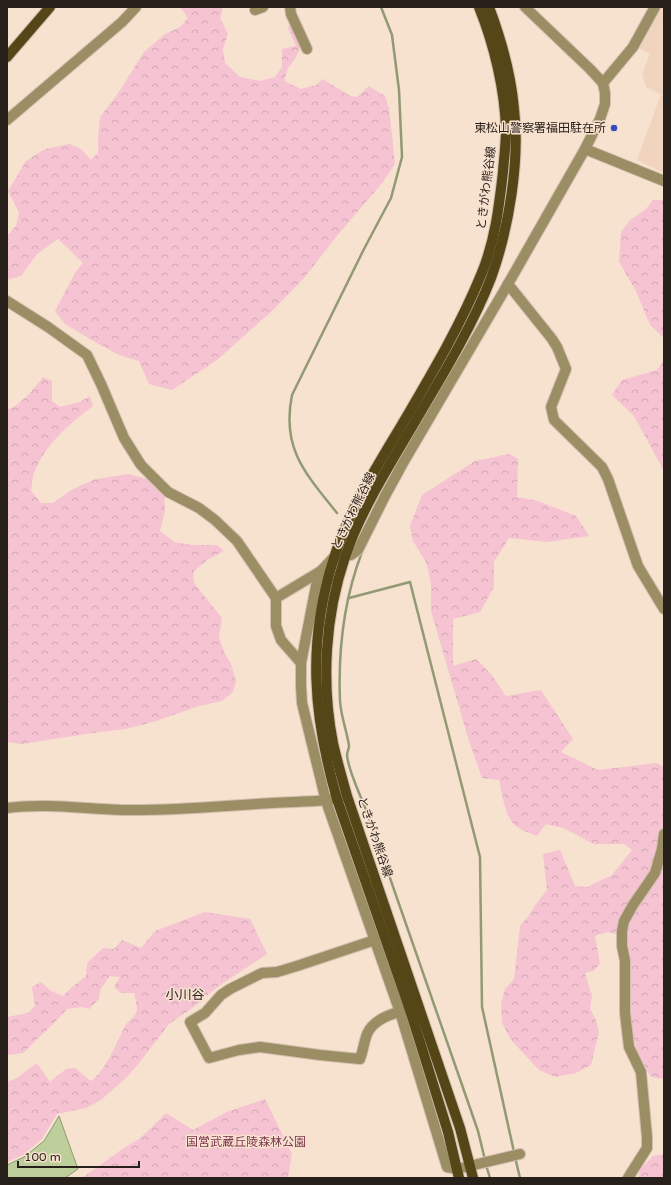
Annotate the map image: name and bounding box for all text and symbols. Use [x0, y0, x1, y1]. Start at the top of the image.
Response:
place label: 東松山警察署福田駐在所 [474, 121, 606, 135]
marker: 東松山警察署福田駐在所 [609, 123, 619, 133]
street label: ときがわ熊谷線 [474, 145, 498, 231]
street label: ときがわ熊谷線 [328, 470, 378, 552]
street label: ときがわ熊谷線 [355, 795, 395, 879]
district label: 小川谷 [165, 987, 205, 1003]
park label: 国営武蔵丘陵森林公園 [186, 1135, 306, 1149]
scale bar [18, 1143, 139, 1169]
text: 100 m [24, 1150, 61, 1164]

